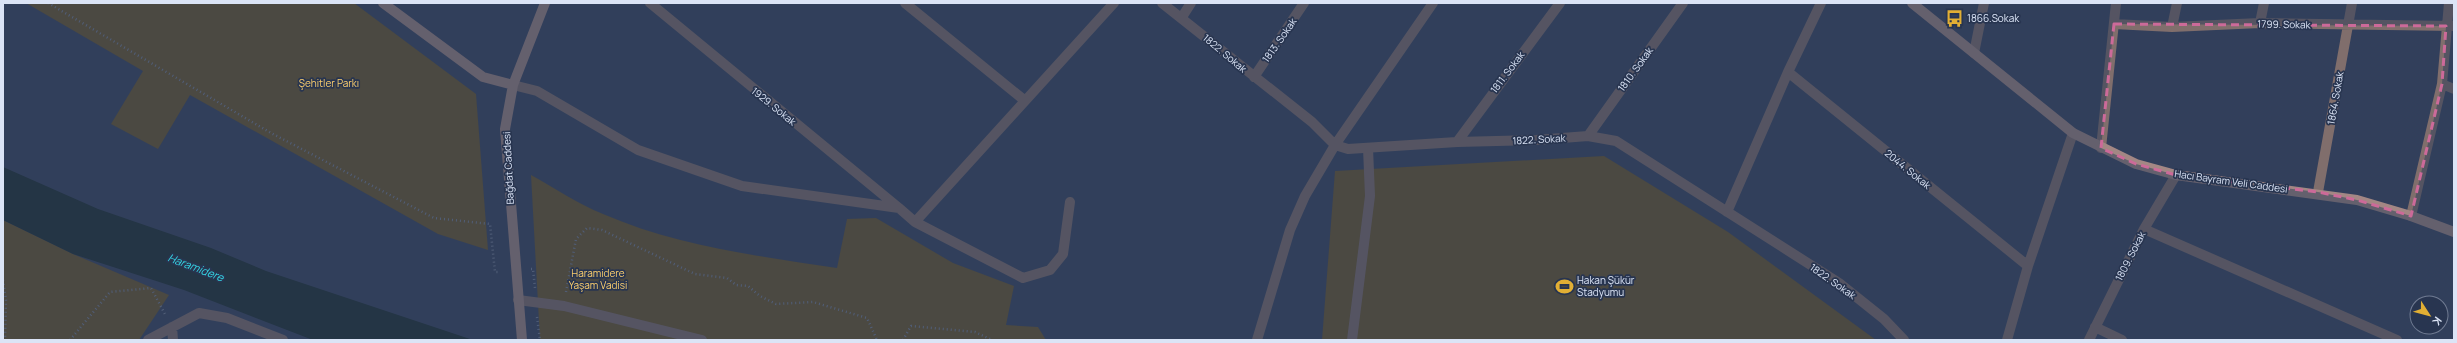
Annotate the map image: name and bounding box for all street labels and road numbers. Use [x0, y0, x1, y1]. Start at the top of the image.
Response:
street label: 1813. Sokak [1259, 14, 1300, 65]
street label: 1799. Sokak [2257, 17, 2312, 31]
street label: 1822. Sokak [1200, 31, 1251, 76]
street label: 1810. Sokak [1614, 43, 1656, 94]
street label: 1811. Sokak [1487, 47, 1528, 96]
street label: 1864. Sokak [2323, 69, 2347, 126]
street label: 1929. Sokak [749, 84, 800, 129]
street label: Bağdat Caddesi [499, 131, 517, 205]
street label: 1822. Sokak [1512, 131, 1567, 147]
street label: 2044. Sokak [1882, 146, 1935, 193]
street label: Hacı Bayram Veli Caddesi [2173, 166, 2289, 196]
street label: 1809. Sokak [2112, 228, 2149, 283]
street label: 1822. Sokak [1807, 260, 1860, 303]

